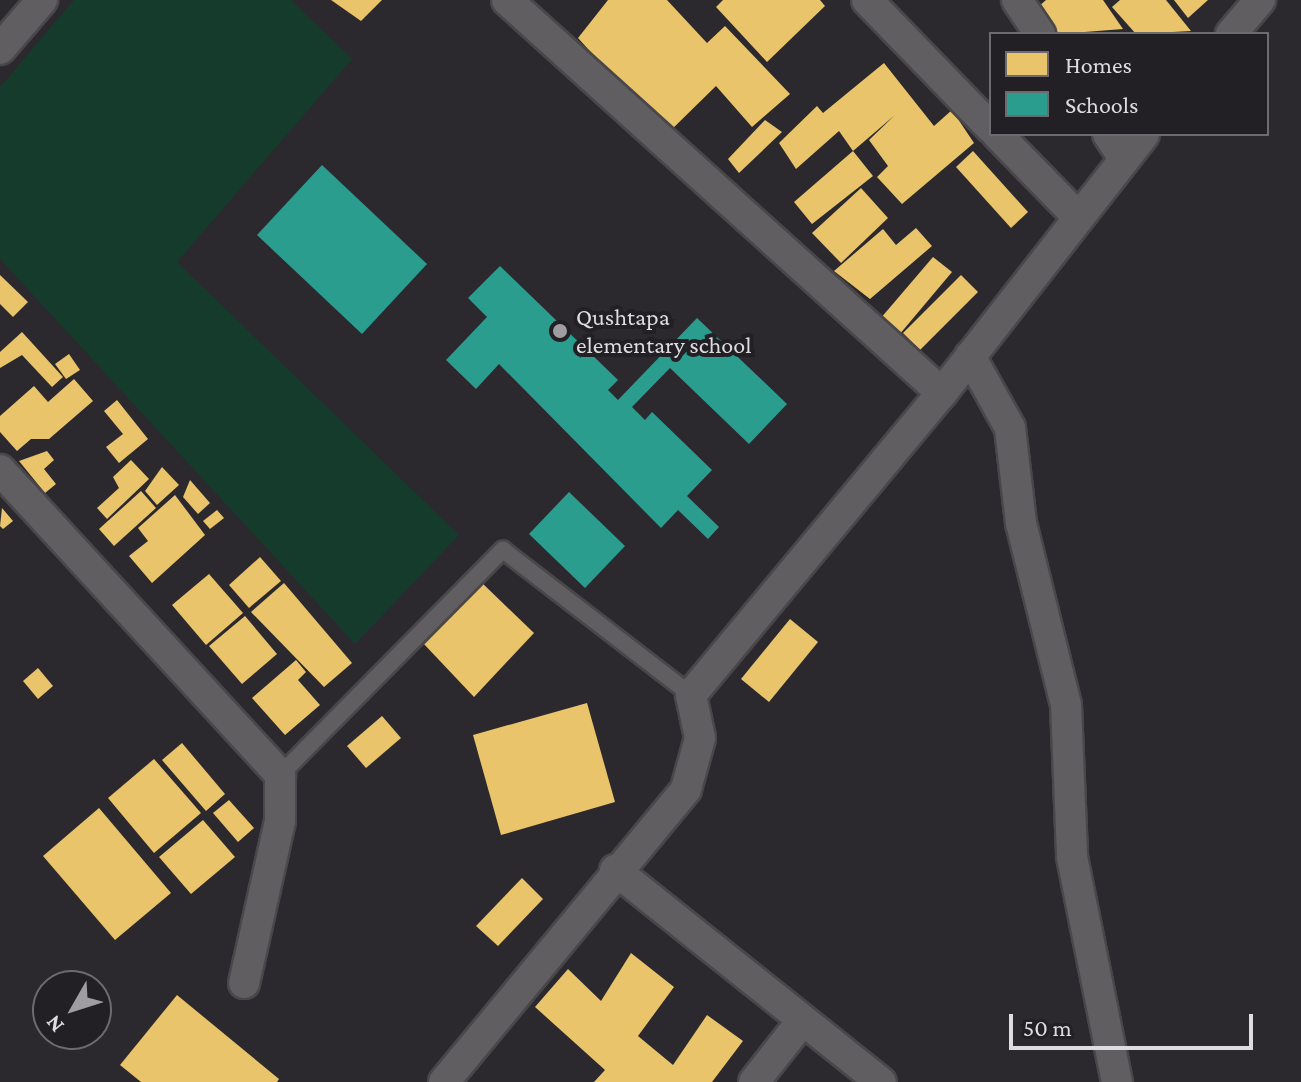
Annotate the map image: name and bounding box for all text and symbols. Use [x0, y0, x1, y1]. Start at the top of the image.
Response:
legend [989, 32, 1269, 136]
text: Homes [1065, 51, 1132, 78]
text: Schools [1065, 91, 1139, 118]
place label: Qushtapa elementary school [576, 303, 751, 359]
marker: Qushtapa elementary school [551, 322, 569, 340]
north arrow [32, 970, 112, 1050]
scale bar [1013, 998, 1257, 1048]
text: N [40, 1010, 69, 1038]
text: 50 m [1023, 1014, 1072, 1041]

